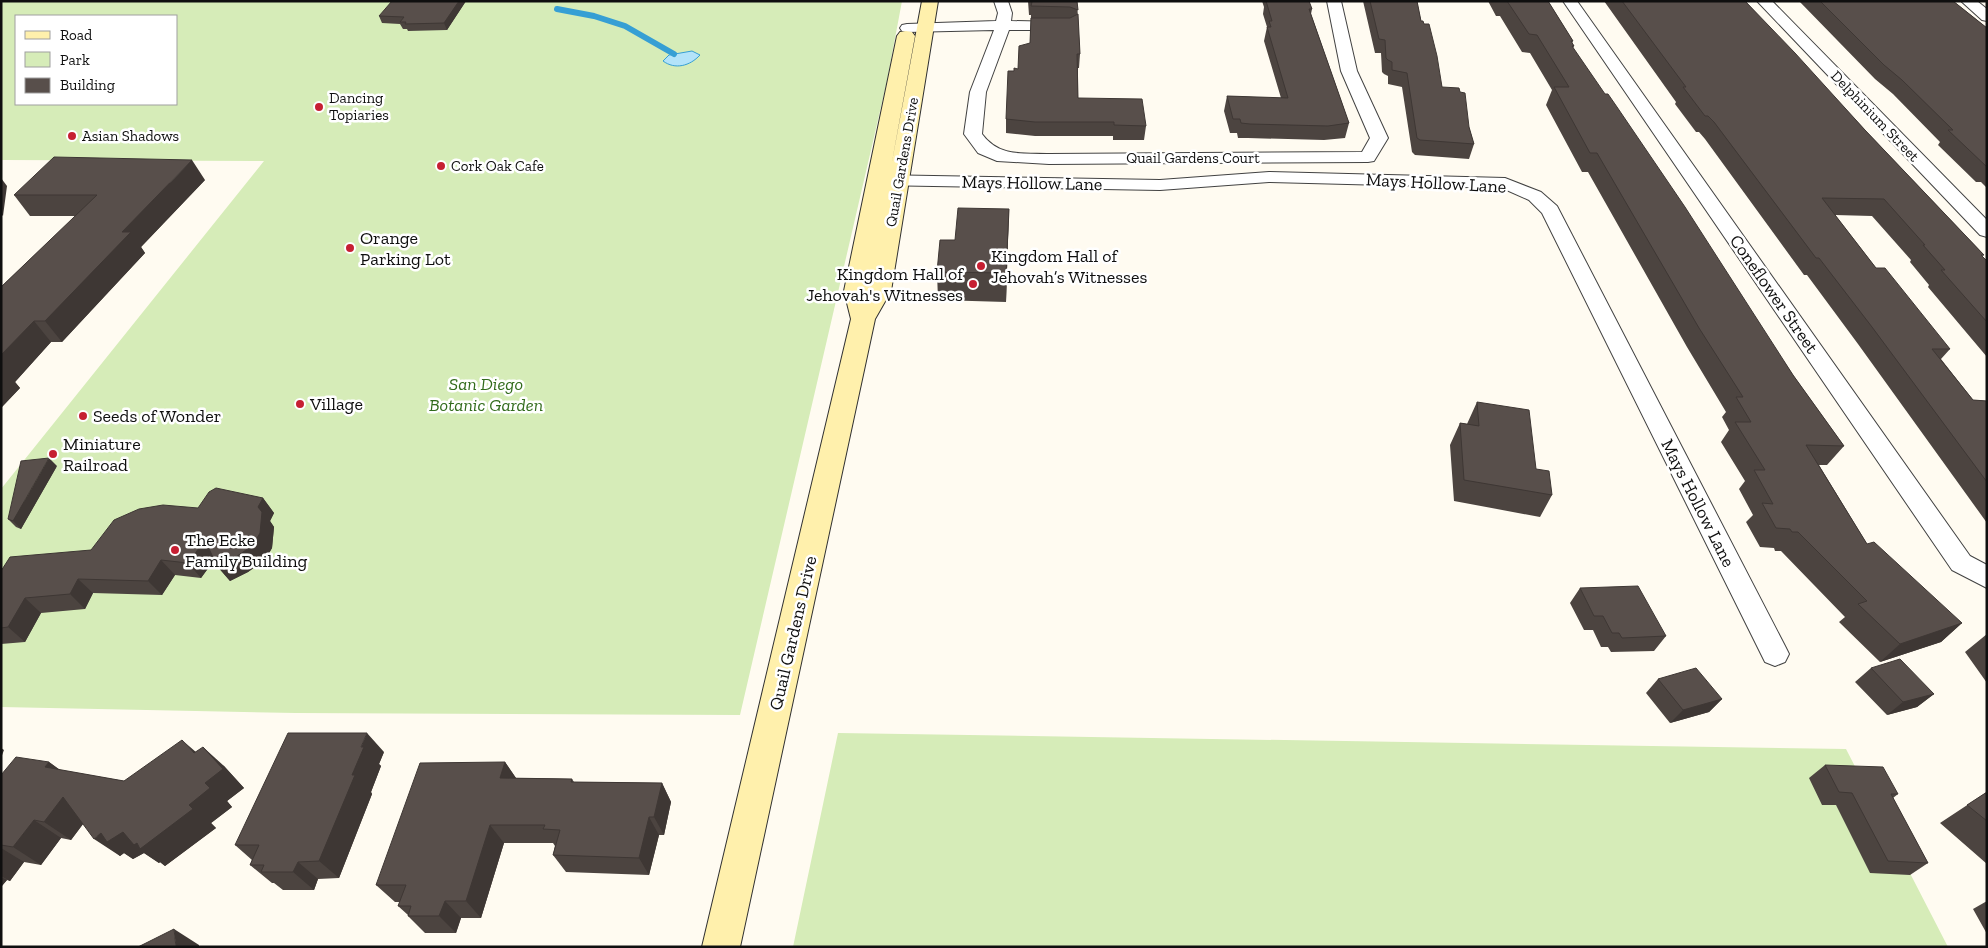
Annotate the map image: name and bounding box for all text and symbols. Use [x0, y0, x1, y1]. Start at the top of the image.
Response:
legend [15, 15, 178, 105]
text: Road [60, 26, 93, 44]
text: Park [60, 51, 90, 69]
street label: Delphinium Street [1827, 67, 1923, 166]
text: Building [60, 76, 115, 94]
place label: Dancing Topiaries [329, 89, 389, 124]
street label: Quail Gardens Drive [882, 96, 922, 228]
marker: Dancing Topiaries [313, 101, 325, 113]
place label: Asian Shadows [82, 127, 179, 145]
marker: Asian Shadows [66, 130, 78, 142]
street label: Quail Gardens Court [1126, 149, 1260, 167]
place label: Cork Oak Cafe [451, 157, 544, 175]
marker: Cork Oak Cafe [435, 160, 447, 172]
street label: Mays Hollow Lane [1365, 168, 1507, 198]
street label: Mays Hollow Lane [961, 171, 1103, 195]
place label: Orange Parking Lot [360, 227, 451, 270]
street label: Coneflower Street [1725, 230, 1823, 358]
marker: Orange Parking Lot [344, 242, 356, 254]
place label: Kingdom Hall of Jehovah’s Witnesses [991, 245, 1147, 288]
marker: Kingdom Hall of Jehovah’s Witnesses [975, 260, 987, 272]
place label: Kingdom Hall of Jehovah's Witnesses [806, 263, 964, 306]
marker: Kingdom Hall of Jehovah's Witnesses [967, 278, 979, 290]
park label: San Diego Botanic Garden [429, 373, 543, 416]
place label: Village [309, 393, 363, 415]
marker: Village [294, 398, 306, 410]
place label: Seeds of Wonder [93, 405, 221, 427]
marker: Seeds of Wonder [77, 410, 89, 422]
place label: Miniature Railroad [63, 433, 141, 476]
street label: Mays Hollow Lane [1656, 435, 1740, 571]
marker: Miniature Railroad [47, 448, 59, 460]
place label: The Ecke Family Building [185, 529, 308, 572]
marker: The Ecke Family Building [169, 544, 181, 556]
street label: Quail Gardens Drive [765, 554, 821, 712]

